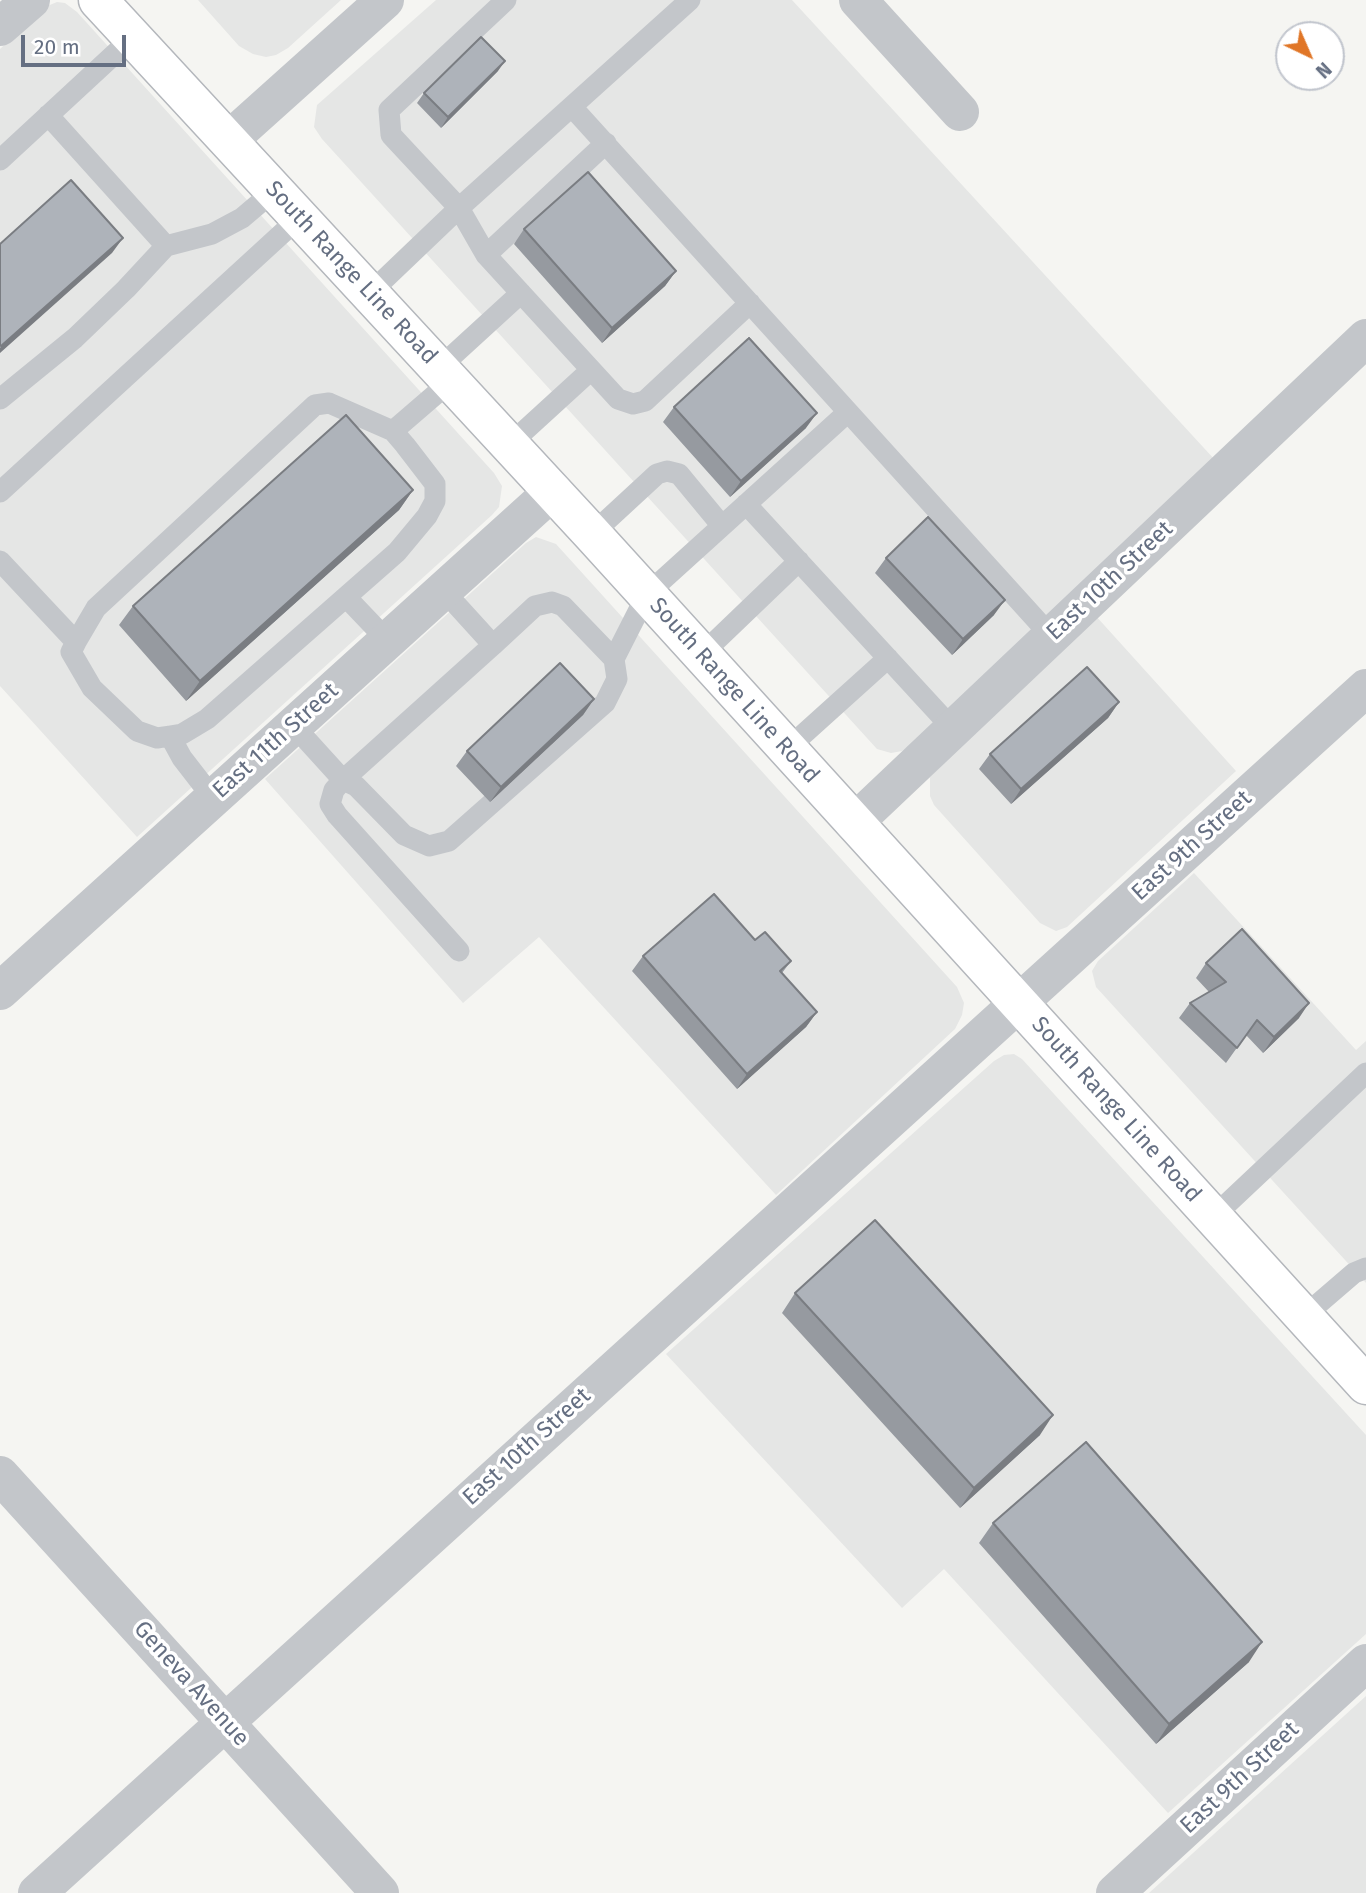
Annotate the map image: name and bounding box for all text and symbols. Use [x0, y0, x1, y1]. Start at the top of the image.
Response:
scale bar [24, 21, 130, 65]
north arrow [1275, 21, 1345, 91]
text: 20 m [34, 34, 80, 60]
text: N [1311, 57, 1336, 83]
street label: South Range Line Road [259, 176, 443, 370]
street label: East 10th Street [1041, 515, 1179, 647]
street label: South Range Line Road [643, 593, 825, 789]
street label: East 11th Street [208, 677, 344, 805]
street label: East 9th Street [1126, 785, 1258, 907]
street label: South Range Line Road [1025, 1012, 1207, 1208]
street label: East 10th Street [457, 1382, 597, 1512]
street label: Geneva Avenue [128, 1616, 254, 1752]
street label: East 9th Street [1175, 1716, 1305, 1840]

